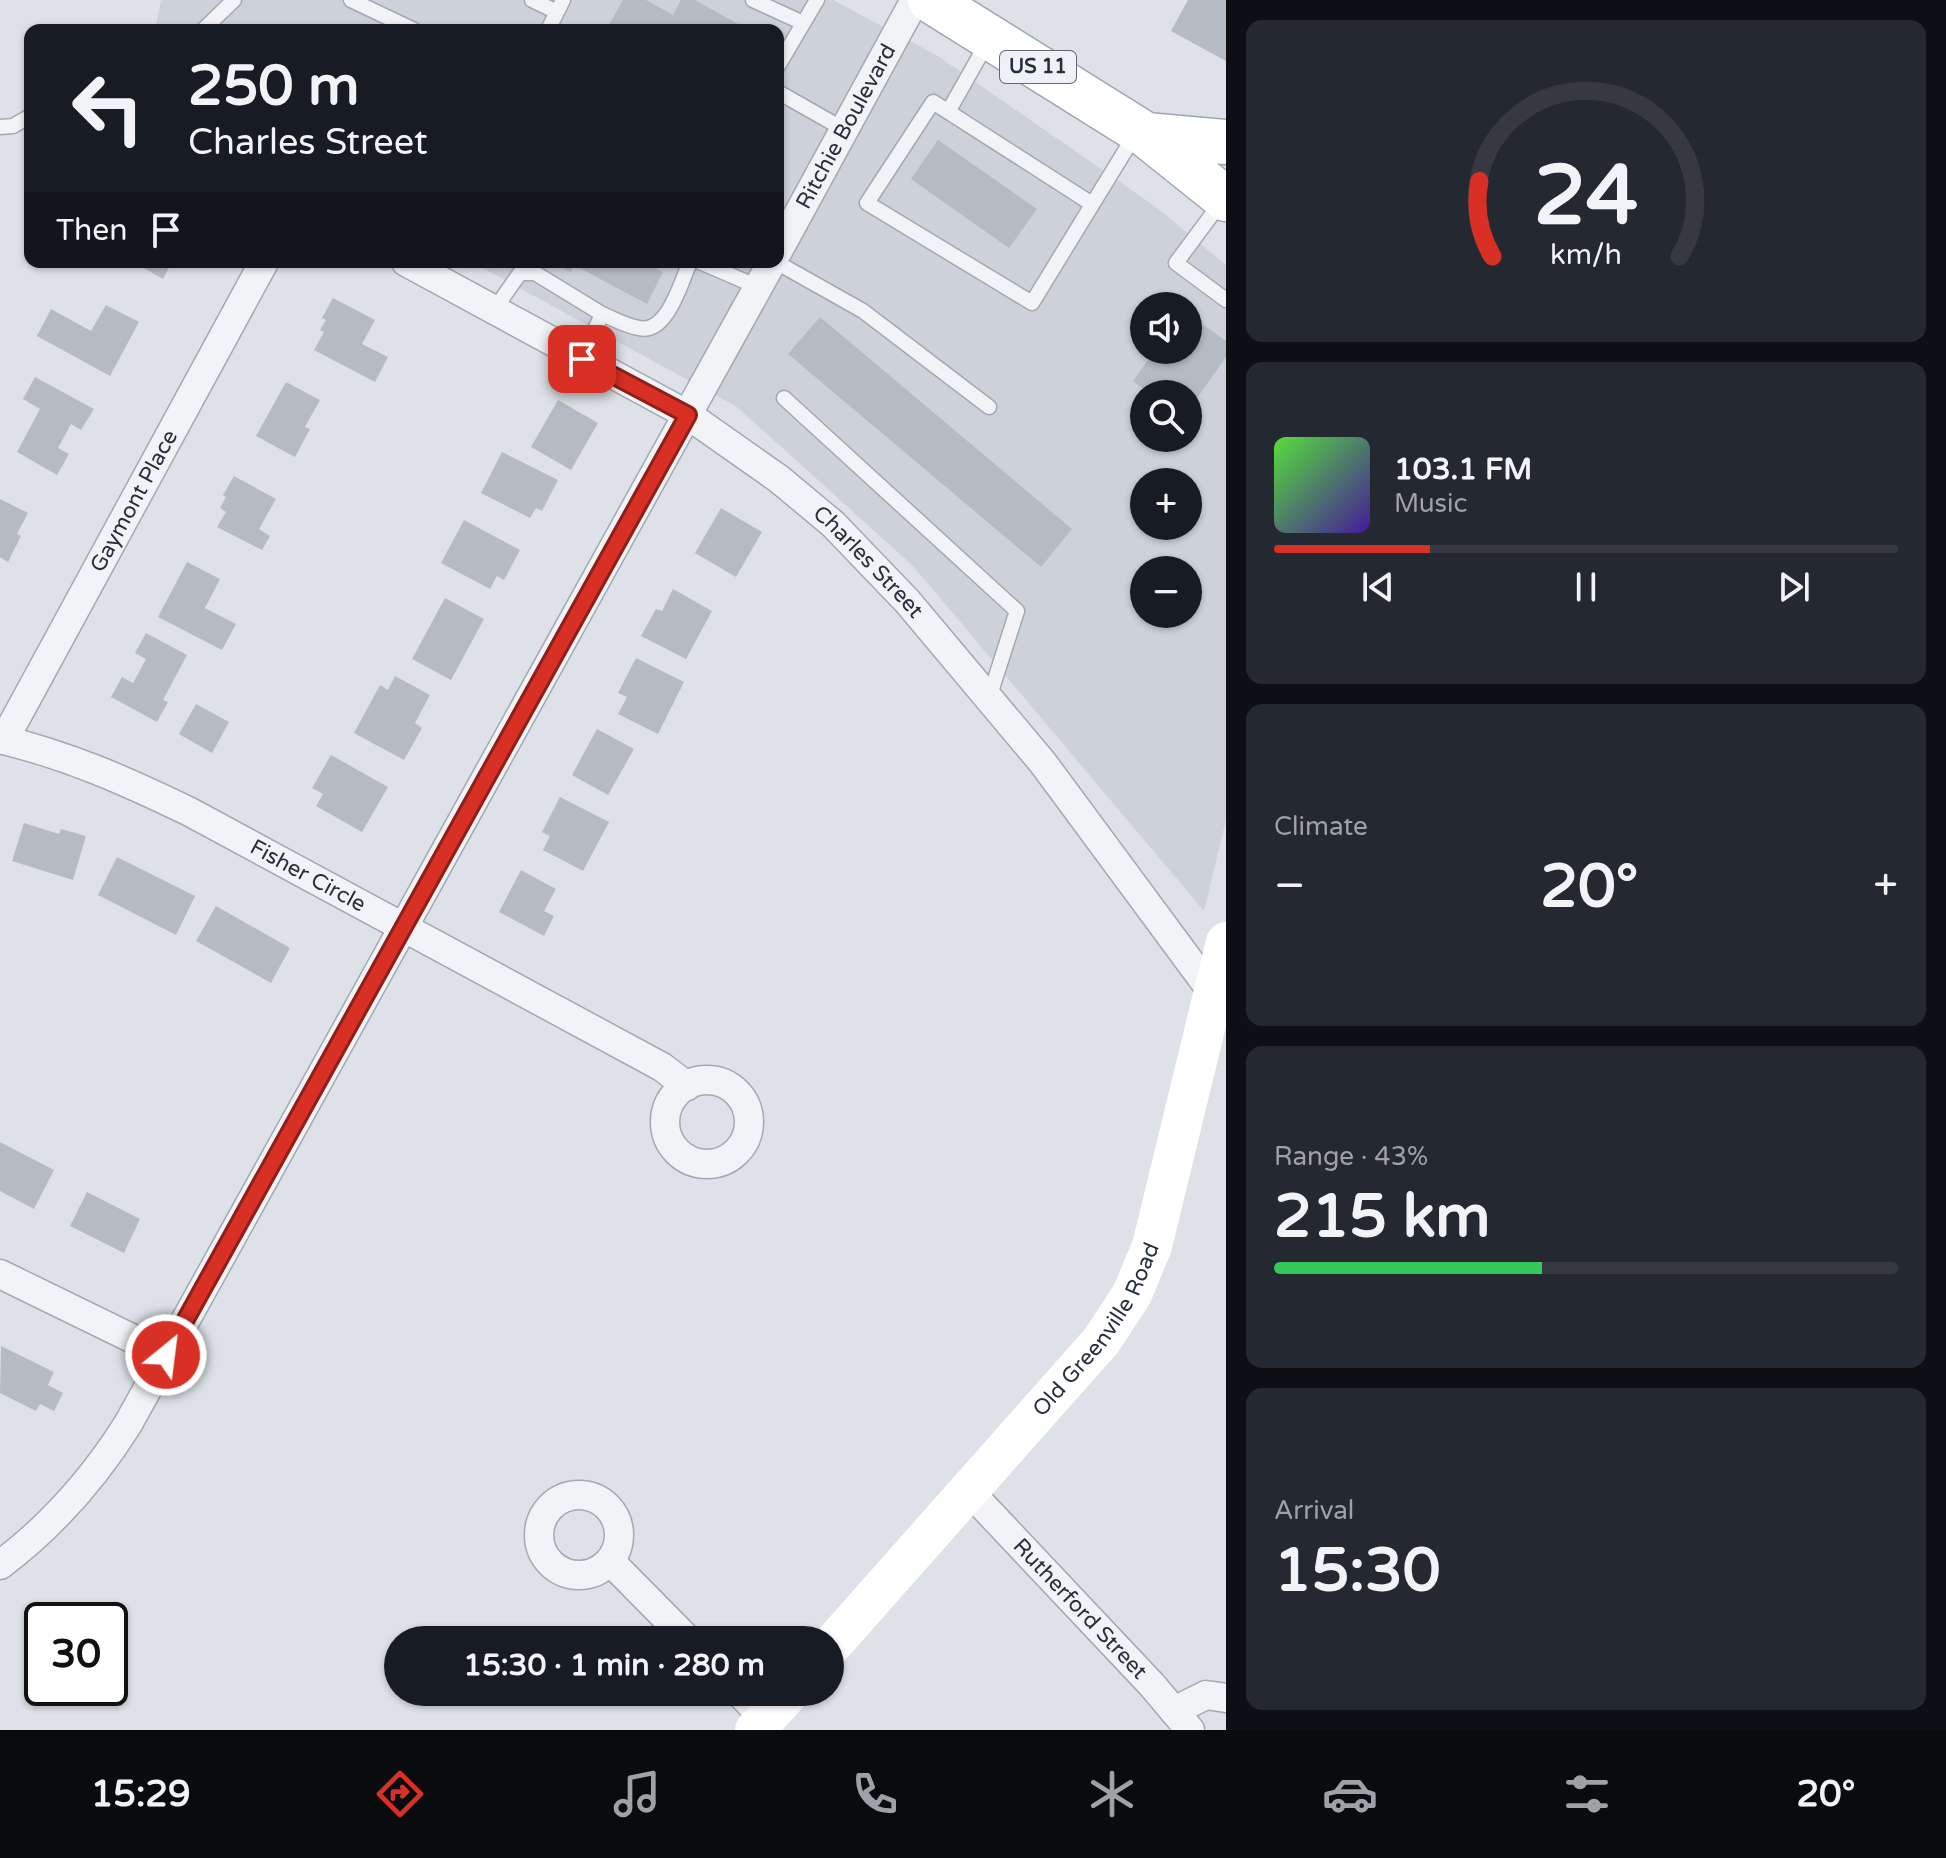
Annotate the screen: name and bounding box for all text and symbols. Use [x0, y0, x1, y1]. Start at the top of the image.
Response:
street label: Ritchie Boulevard [791, 39, 901, 213]
road number: US 11 [1000, 51, 1076, 83]
text: 250 m [188, 53, 359, 120]
icon: left [56, 56, 160, 160]
text: Charles Street [188, 121, 428, 164]
text: 24 [1534, 147, 1638, 247]
icon: arrive [144, 208, 188, 252]
text: Then [56, 212, 128, 249]
text: km/h [1550, 238, 1622, 272]
map controls [1130, 292, 1202, 628]
button: sound [1130, 292, 1202, 364]
pin [548, 325, 616, 393]
icon: arrive [560, 337, 604, 381]
button: search [1130, 380, 1202, 452]
street label: Gaymont Place [85, 425, 183, 577]
text: 103.1 FM [1394, 451, 1532, 488]
button: + [1130, 468, 1202, 540]
text: Music [1394, 488, 1467, 519]
street label: Charles Street [808, 500, 929, 623]
button: − [1130, 556, 1202, 628]
icon: previous [1356, 565, 1400, 609]
icon: pause [1564, 565, 1608, 609]
icon: next [1772, 565, 1816, 609]
text: Climate [1274, 811, 1368, 842]
street label: Fisher Circle [246, 834, 370, 918]
text: 20° [1540, 851, 1638, 923]
text: − [1274, 860, 1305, 913]
text: + [1873, 860, 1898, 913]
text: Range · 43% [1274, 1141, 1428, 1172]
text: 215 km [1274, 1181, 1490, 1253]
street label: Old Greenville Road [1027, 1239, 1165, 1422]
position arrow [124, 1313, 208, 1397]
text: Arrival [1274, 1495, 1354, 1526]
street label: Rutherford Street [1008, 1533, 1153, 1685]
text: 15:30 [1274, 1535, 1440, 1607]
speed limit sign: 30 [24, 1602, 128, 1706]
text: 15:30 · 1 min · 280 m [463, 1647, 765, 1684]
icon: directions [372, 1766, 428, 1822]
icon: music [609, 1766, 665, 1822]
icon: phone [847, 1766, 903, 1822]
icon: climate [1084, 1766, 1140, 1822]
icon: car [1322, 1766, 1378, 1822]
icon: filters [1559, 1766, 1615, 1822]
text: 15:29 [91, 1773, 191, 1816]
text: 20° [1796, 1773, 1855, 1816]

